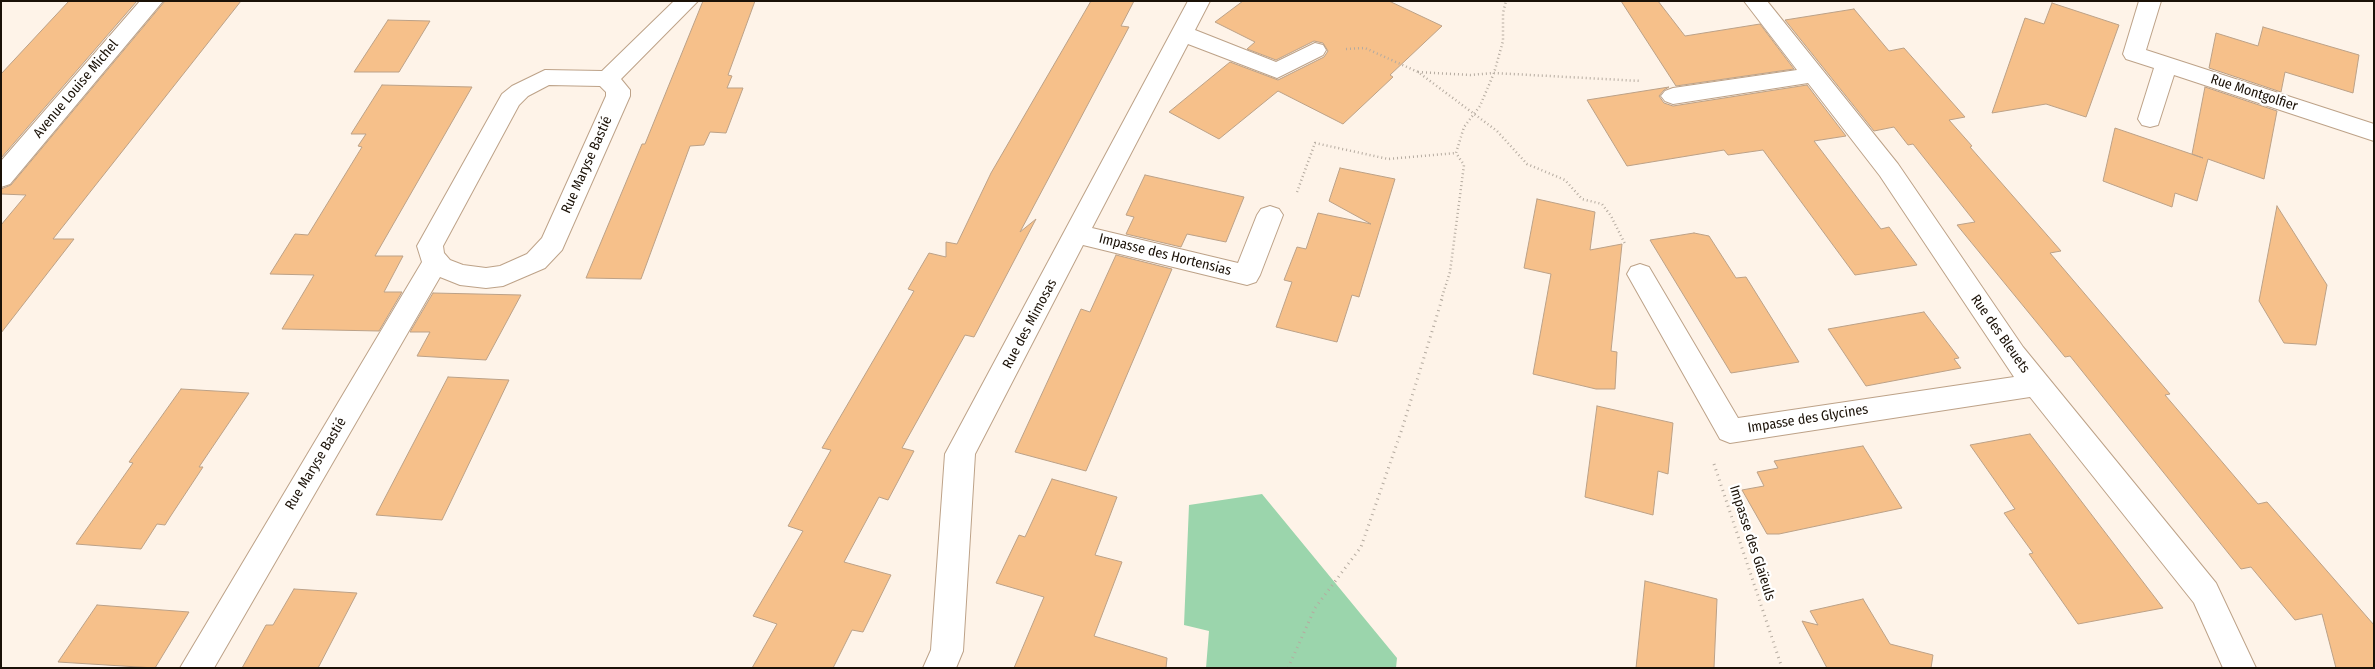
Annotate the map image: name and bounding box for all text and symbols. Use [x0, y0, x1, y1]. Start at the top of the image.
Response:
street label: Avenue Louise Michel [30, 36, 122, 142]
street label: Rue Montgolfier [2208, 71, 2300, 115]
street label: Rue Maryse Bastié [558, 114, 616, 216]
street label: Impasse des Hortensias [1097, 230, 1233, 280]
street label: Rue des Mimosas [999, 276, 1061, 372]
street label: Rue des Bleuets [1967, 292, 2033, 376]
street label: Impasse des Glycines [1747, 401, 1869, 437]
street label: Rue Maryse Bastié [282, 415, 350, 513]
street label: Impasse des Glaïeuls [1725, 483, 1779, 603]

